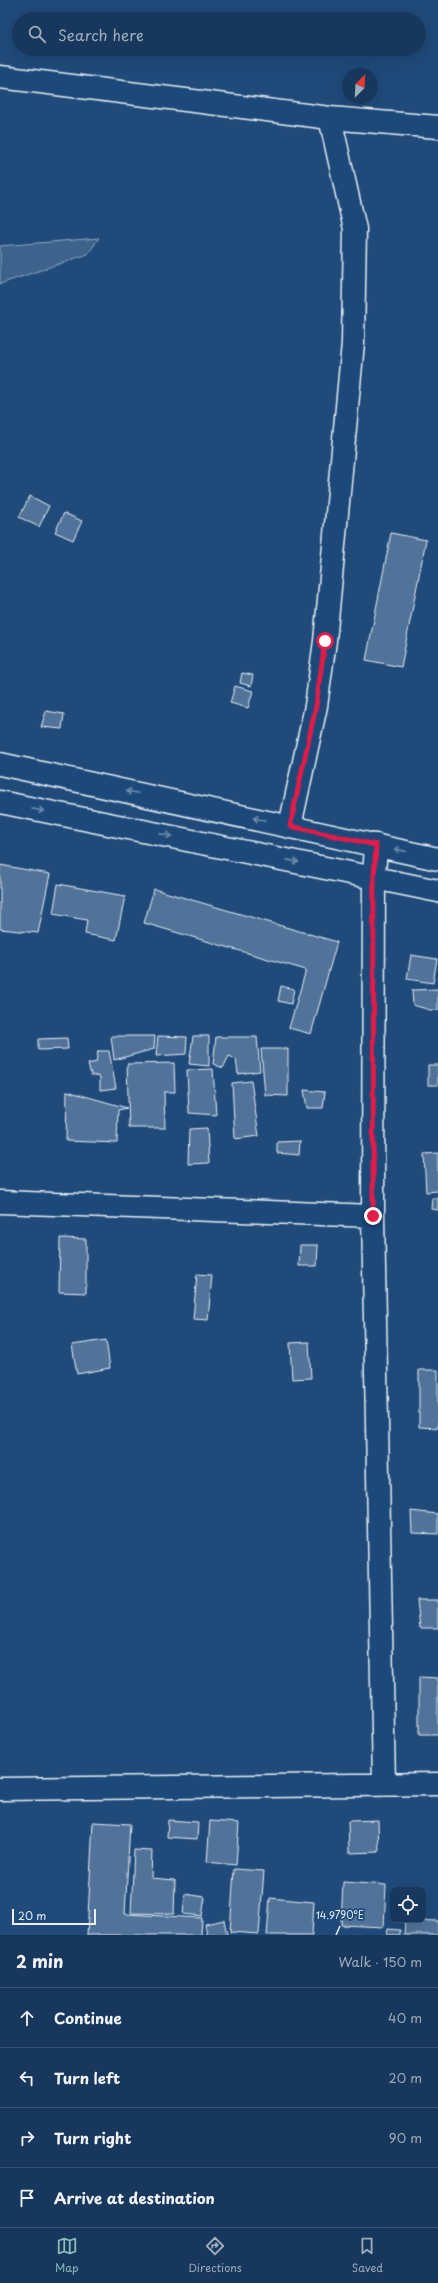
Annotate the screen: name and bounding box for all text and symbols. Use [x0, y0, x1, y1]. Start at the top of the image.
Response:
search box [12, 12, 426, 56]
icon: search [26, 23, 48, 45]
text: Search here [58, 23, 144, 46]
north arrow [342, 68, 378, 104]
route start [316, 632, 334, 650]
one-way arrow [126, 788, 139, 796]
one-way arrow [31, 806, 44, 814]
one-way arrow [253, 815, 266, 823]
one-way arrow [159, 832, 172, 840]
one-way arrow [394, 846, 407, 853]
one-way arrow [286, 857, 299, 865]
route end [364, 1207, 382, 1225]
map controls [390, 1887, 426, 1923]
button: locate [390, 1887, 426, 1923]
scale bar [12, 1907, 96, 1926]
text: 20 m [18, 1907, 46, 1924]
text: 14.9790°E [316, 1907, 364, 1922]
text: 2 min [16, 1948, 63, 1974]
text: Walk · 150 m [338, 1952, 422, 1971]
text: Continue [54, 2006, 122, 2029]
icon: ahead [16, 2007, 38, 2029]
text: 40 m [388, 2008, 422, 2027]
text: Turn left [54, 2066, 120, 2089]
icon: left [16, 2067, 38, 2089]
text: 20 m [388, 2068, 422, 2087]
text: Turn right [54, 2126, 131, 2149]
icon: right [16, 2127, 38, 2149]
text: 90 m [389, 2128, 422, 2147]
text: Arrive at destination [54, 2186, 215, 2209]
icon: arrive [16, 2187, 38, 2209]
tab: Map [55, 2235, 78, 2276]
tab: Directions [188, 2235, 242, 2276]
tab: Saved [352, 2235, 383, 2276]

